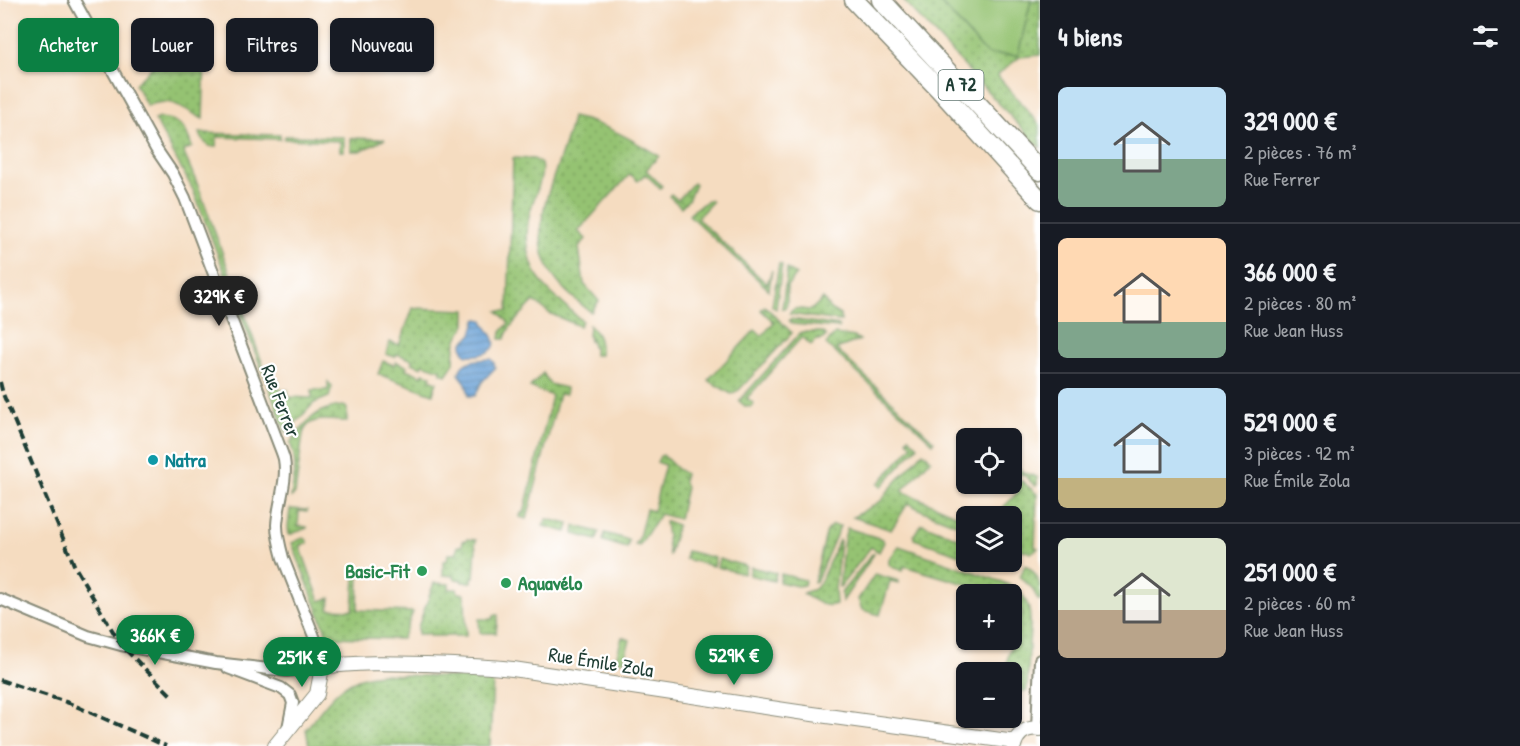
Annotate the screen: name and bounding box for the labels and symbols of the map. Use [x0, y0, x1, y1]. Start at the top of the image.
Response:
road number: A 72 [938, 70, 984, 100]
pin: 329K € [170, 276, 268, 327]
street label: Rue Ferrer [255, 360, 308, 441]
place label: Natra [165, 446, 206, 473]
marker: Natra [146, 453, 160, 467]
place label: Basic-Fit [345, 557, 411, 584]
marker: Basic-Fit [415, 564, 429, 578]
place label: Aquavélo [518, 569, 582, 597]
marker: Aquavélo [499, 576, 513, 590]
pin: 366K € [106, 615, 204, 666]
pin: 529K € [685, 635, 783, 686]
pin: 251K € [253, 637, 351, 688]
street label: Rue Émile Zola [547, 640, 656, 683]

